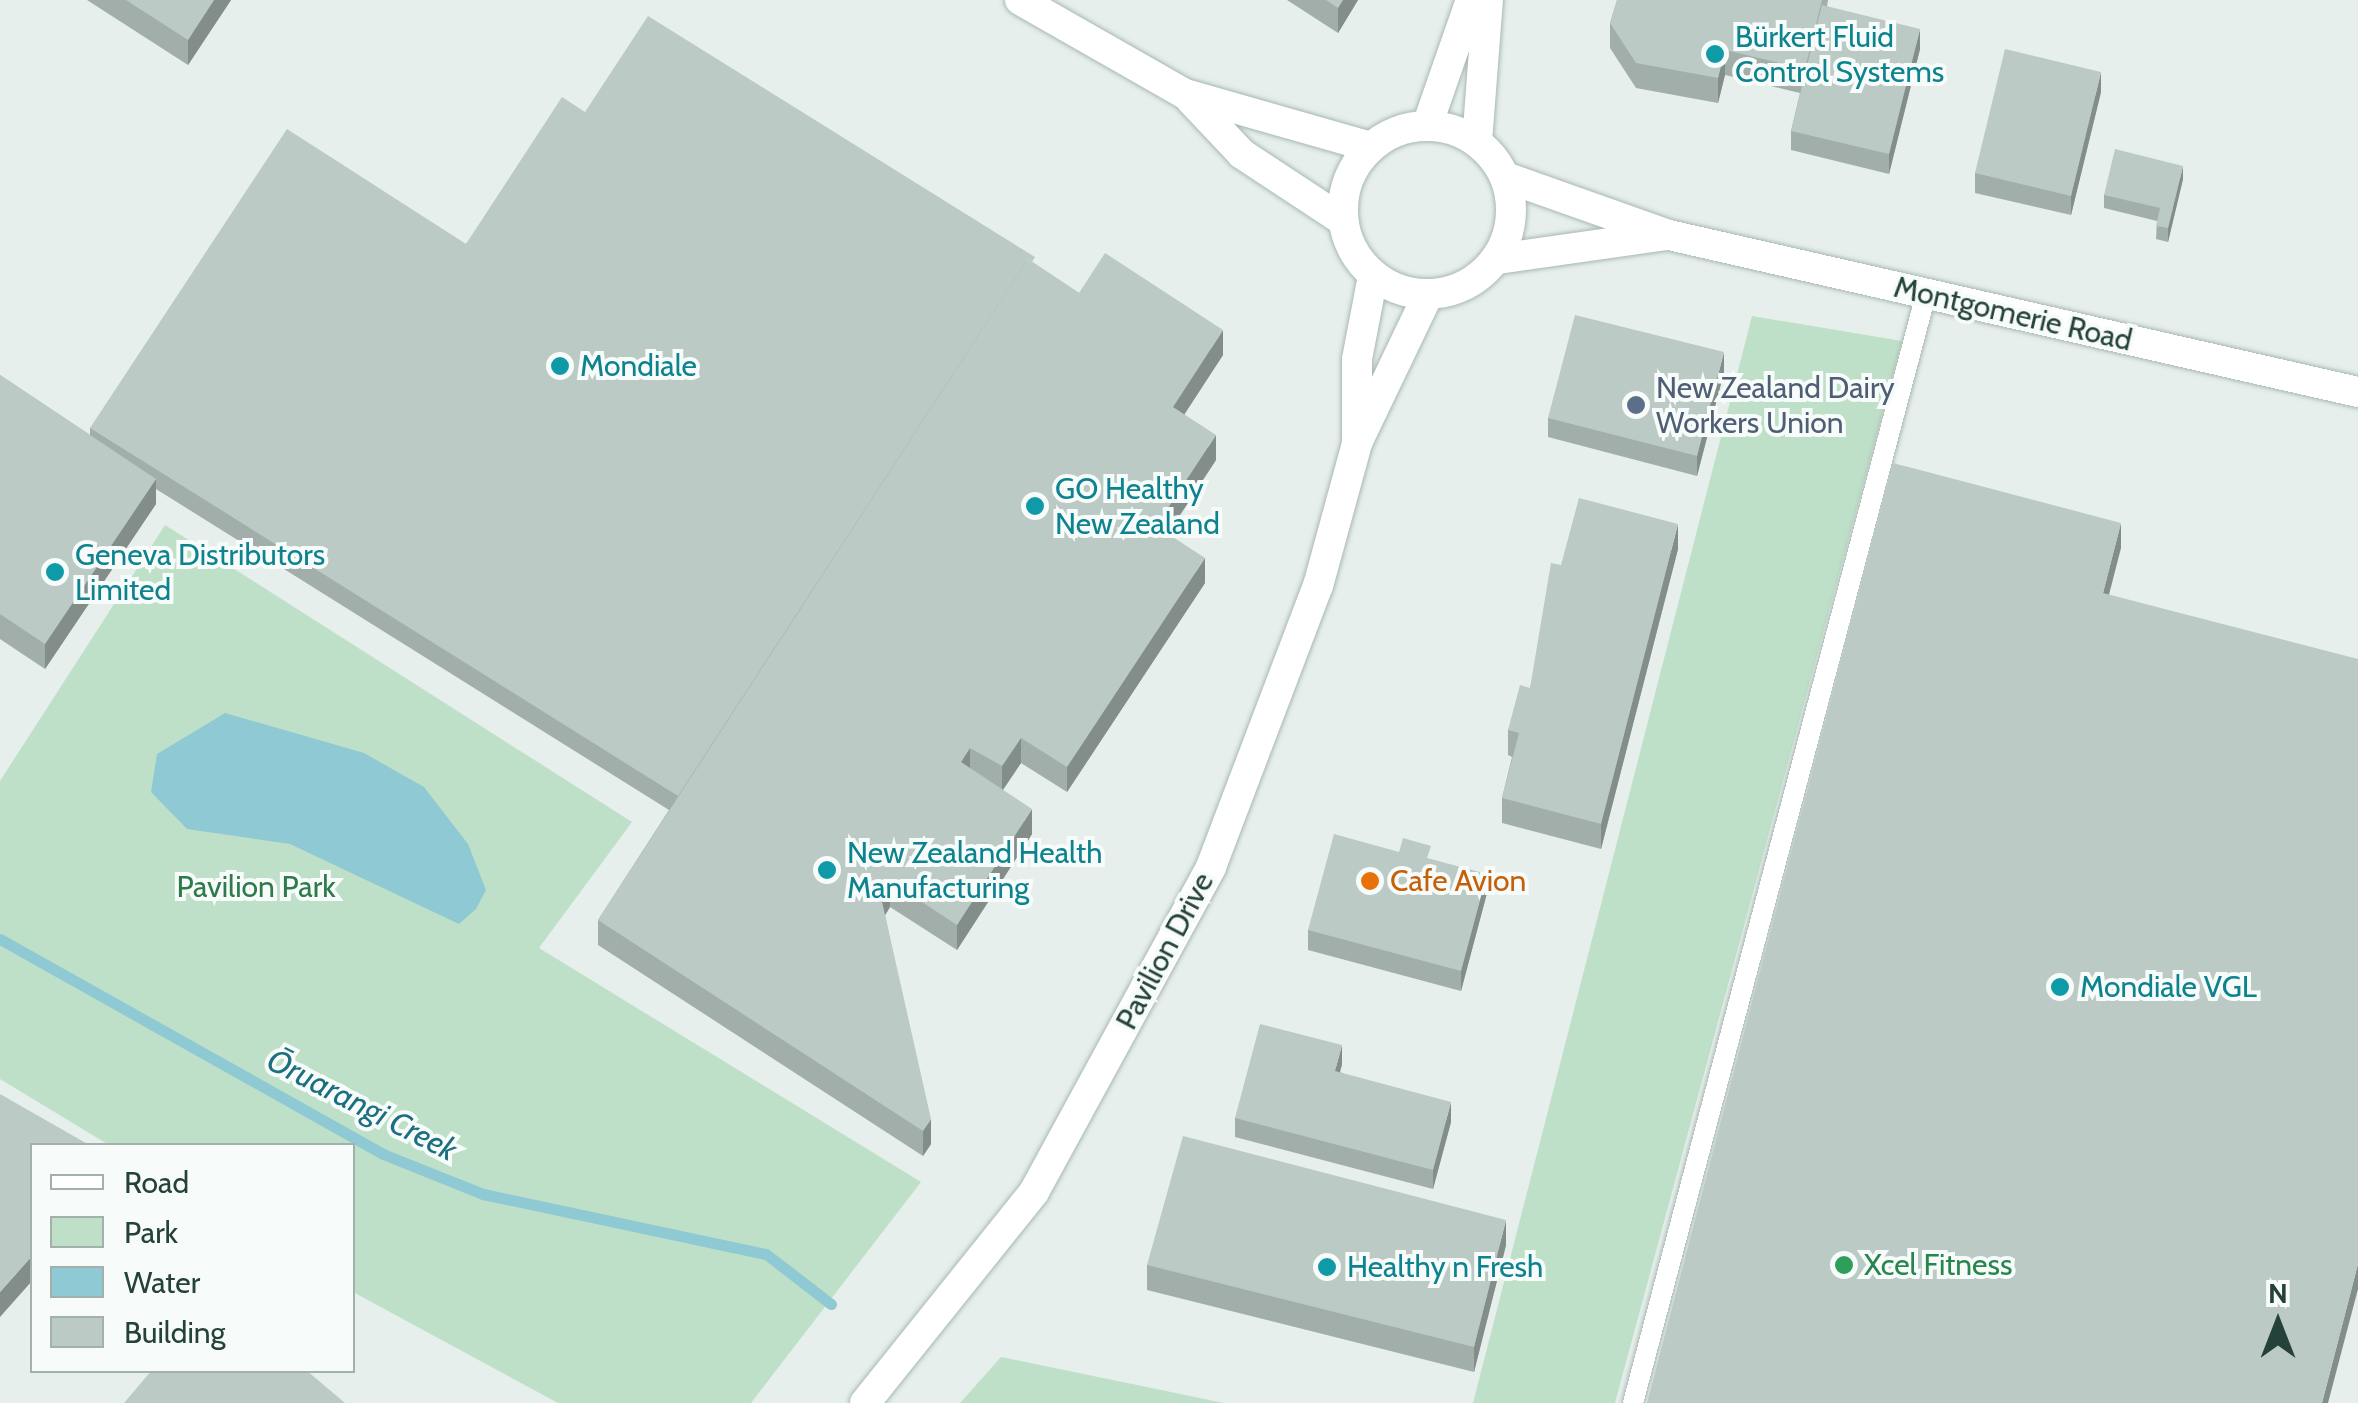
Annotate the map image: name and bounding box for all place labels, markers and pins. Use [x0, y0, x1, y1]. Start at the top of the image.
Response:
place label: Bürkert Fluid Control Systems [1735, 19, 1944, 90]
marker: Bürkert Fluid Control Systems [1704, 43, 1726, 65]
place label: Mondiale [580, 348, 697, 384]
marker: Mondiale [549, 355, 571, 377]
place label: New Zealand Dairy Workers Union [1656, 370, 1895, 440]
marker: New Zealand Dairy Workers Union [1625, 394, 1647, 416]
place label: GO Healthy New Zealand [1055, 471, 1220, 542]
marker: GO Healthy New Zealand [1024, 495, 1046, 517]
place label: Geneva Distributors Limited [75, 537, 325, 608]
marker: Geneva Distributors Limited [44, 561, 66, 583]
place label: New Zealand Health Manufacturing [847, 835, 1102, 906]
marker: New Zealand Health Manufacturing [816, 859, 838, 881]
place label: Cafe Avion [1390, 863, 1526, 899]
marker: Cafe Avion [1359, 870, 1381, 892]
place label: Mondiale VGL [2080, 969, 2257, 1005]
marker: Mondiale VGL [2049, 976, 2071, 998]
place label: Xcel Fitness [1864, 1247, 2012, 1283]
place label: Healthy n Fresh [1347, 1249, 1543, 1285]
marker: Xcel Fitness [1833, 1254, 1855, 1276]
marker: Healthy n Fresh [1316, 1256, 1338, 1278]

